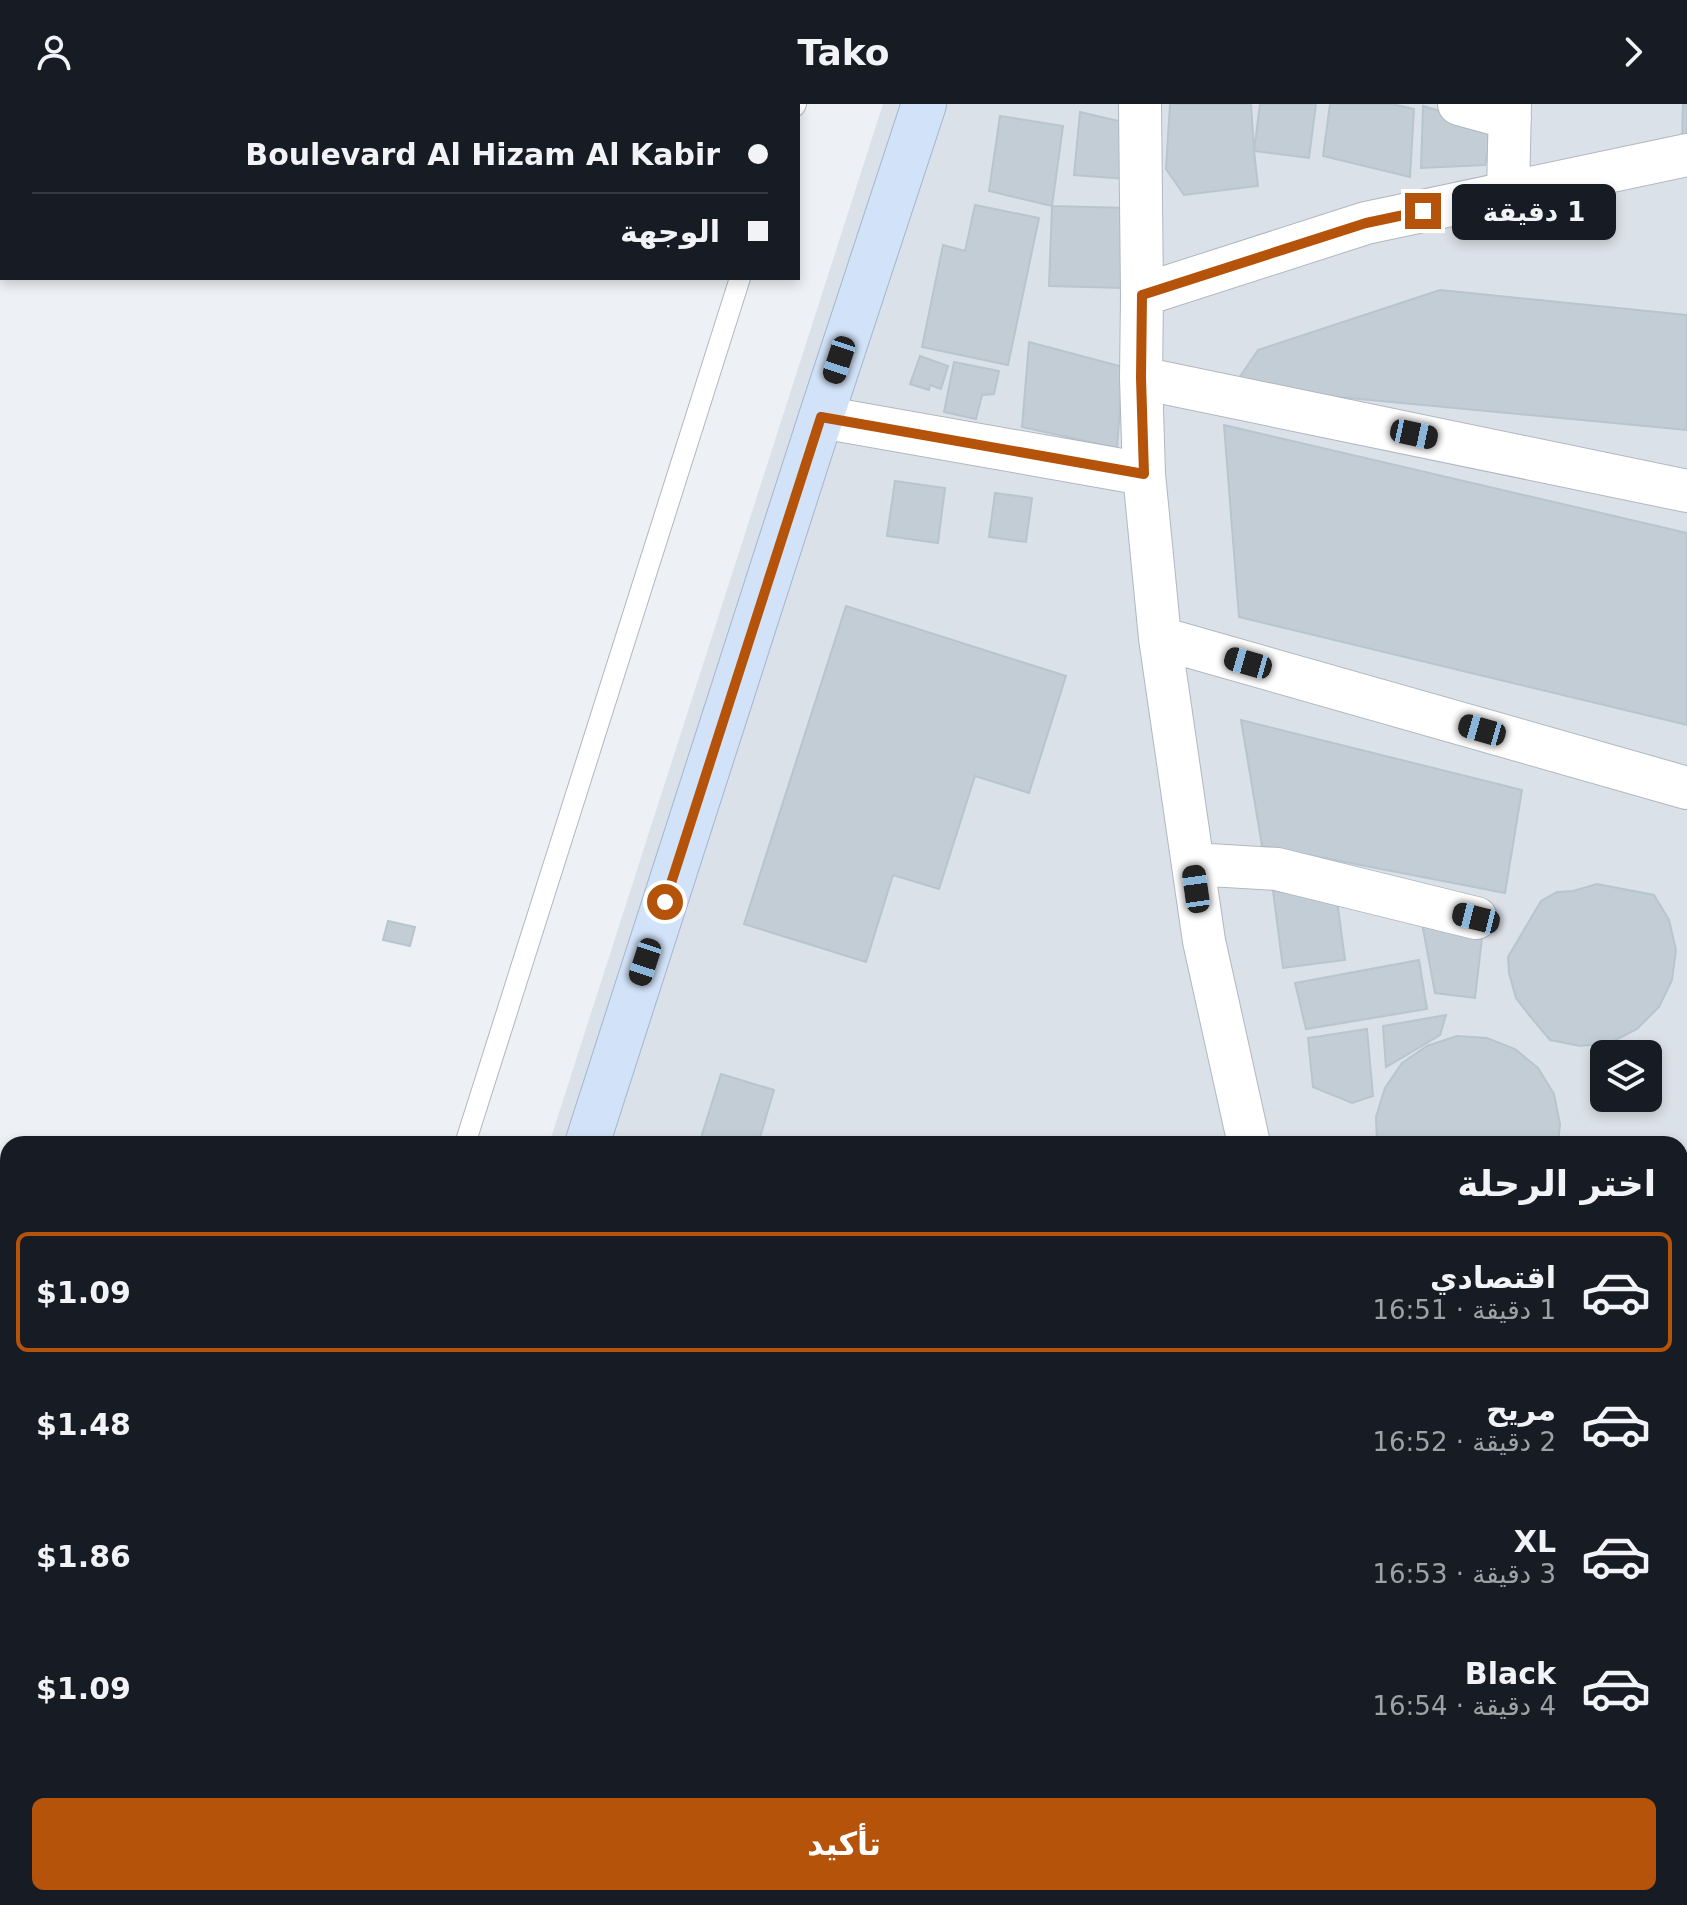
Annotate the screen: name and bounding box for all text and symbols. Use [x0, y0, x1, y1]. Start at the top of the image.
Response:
icon: person [32, 30, 76, 74]
icon: forward [1611, 30, 1655, 74]
text: Tako [798, 32, 889, 73]
text: Boulevard Al Hizam Al Kabir [245, 137, 720, 172]
callout: 1 دقيقة [1451, 183, 1615, 239]
route end [1405, 193, 1441, 229]
text: 1 دقيقة [1483, 197, 1585, 227]
text: الوجهة [620, 214, 720, 249]
car [820, 333, 858, 387]
car [1388, 417, 1440, 451]
car [1222, 645, 1274, 681]
car [1456, 712, 1508, 748]
car [1181, 864, 1211, 914]
route start [647, 884, 683, 920]
car [1450, 901, 1502, 935]
car [626, 935, 664, 989]
map controls [1590, 1040, 1662, 1112]
button: layers [1590, 1040, 1662, 1112]
text: اختر الرحلة [1457, 1163, 1656, 1204]
icon: car [1580, 1256, 1652, 1328]
text: اقتصادي [1430, 1260, 1556, 1295]
text: $1.09 [36, 1275, 131, 1310]
text: 1 دقيقة · 16:51 [1373, 1295, 1556, 1325]
icon: car [1580, 1388, 1652, 1460]
text: مريح [1486, 1392, 1556, 1427]
text: $1.48 [36, 1407, 131, 1442]
text: 2 دقيقة · 16:52 [1373, 1427, 1556, 1457]
icon: car [1580, 1520, 1652, 1592]
text: XL [1514, 1524, 1556, 1559]
text: $1.86 [36, 1539, 131, 1574]
text: 3 دقيقة · 16:53 [1373, 1559, 1556, 1589]
icon: car [1580, 1652, 1652, 1724]
text: Black [1465, 1656, 1556, 1691]
text: $1.09 [36, 1671, 131, 1706]
text: 4 دقيقة · 16:54 [1373, 1691, 1556, 1721]
button: تأكيد [32, 1798, 1656, 1890]

